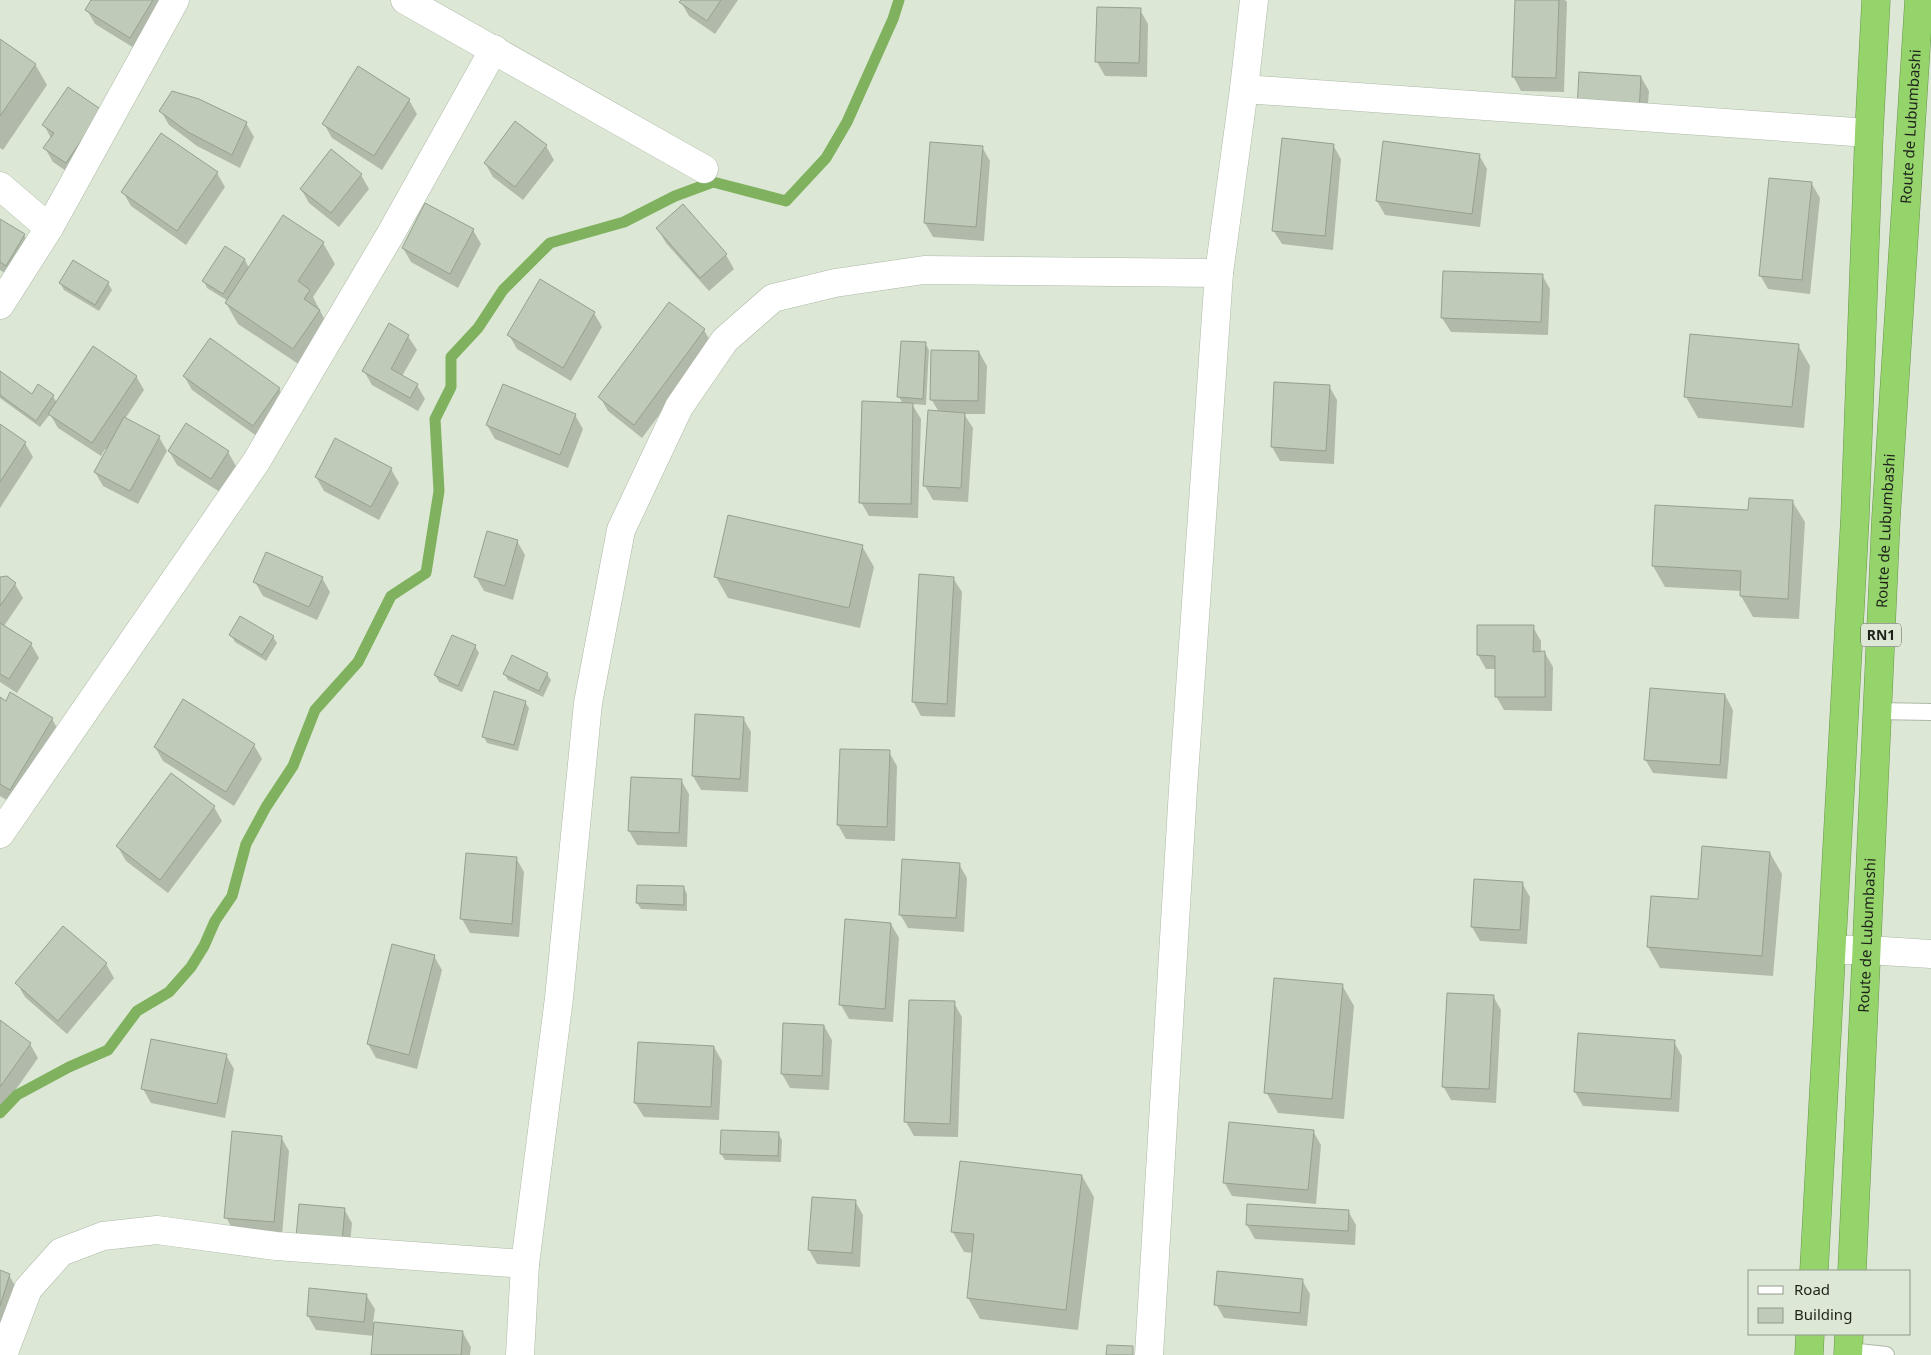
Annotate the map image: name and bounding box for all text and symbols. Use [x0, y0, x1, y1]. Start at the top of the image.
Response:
street label: Route de Lubumbashi [1895, 49, 1925, 204]
street label: Route de Lubumbashi [1871, 453, 1899, 608]
road number: RN1 [1861, 624, 1901, 646]
street label: Route de Lubumbashi [1853, 858, 1880, 1013]
legend [1748, 1270, 1911, 1335]
text: Road [1794, 1279, 1830, 1299]
text: Building [1794, 1304, 1852, 1324]

